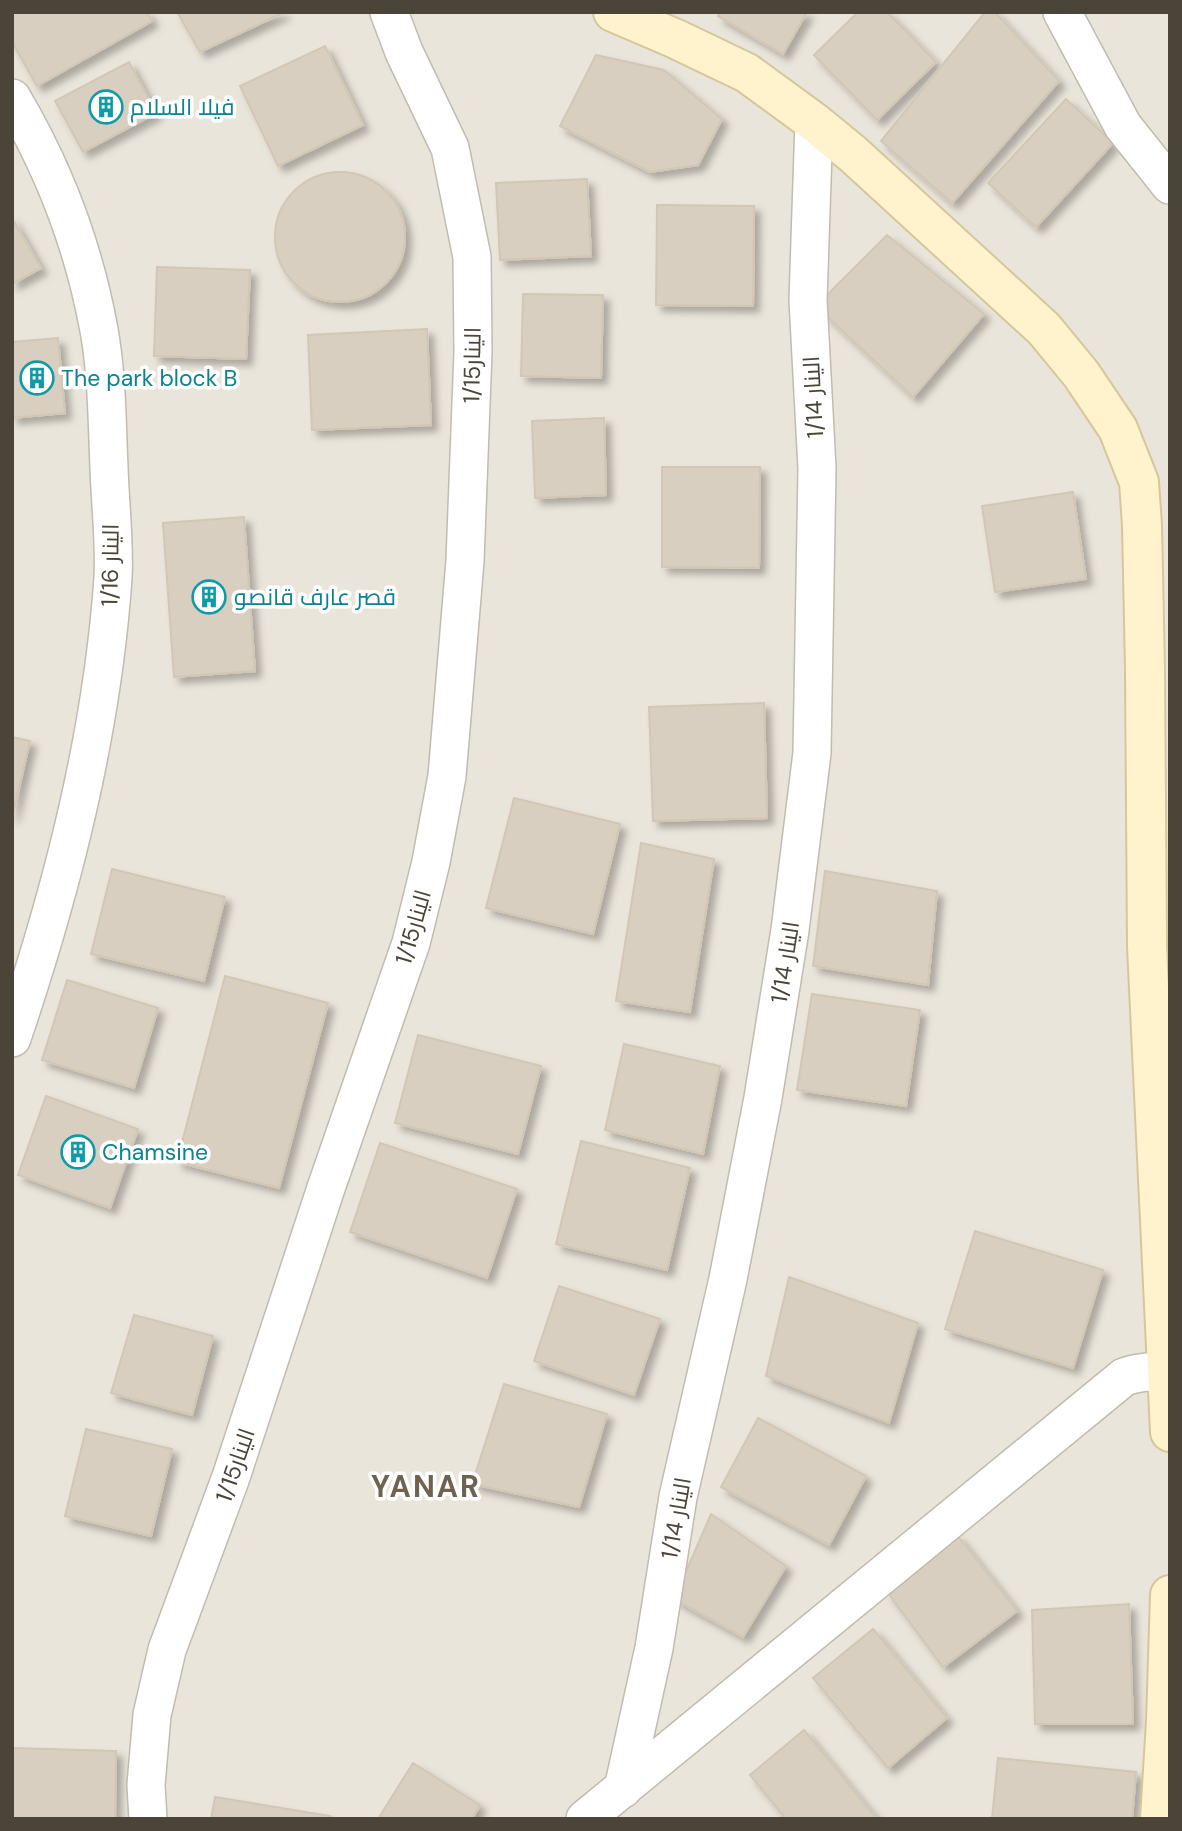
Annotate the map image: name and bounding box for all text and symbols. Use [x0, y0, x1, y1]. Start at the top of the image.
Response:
building icon: فيلا السلام [87, 88, 125, 126]
place label: فيلا السلام [130, 92, 234, 123]
street label: الينار1/15 [456, 327, 488, 403]
street label: الينار 1/14 [796, 355, 830, 439]
building icon: The park block B [18, 359, 56, 397]
place label: The park block B [61, 363, 237, 393]
street label: الينار 1/16 [94, 523, 126, 607]
building icon: قصر عارف قانصو [190, 578, 228, 616]
place label: قصر عارف قانصو [234, 582, 396, 612]
street label: الينار1/15 [388, 886, 438, 968]
street label: الينار 1/14 [764, 919, 806, 1005]
building icon: Chamsine [59, 1133, 97, 1171]
place label: Chamsine [102, 1137, 208, 1167]
street label: الينار1/15 [208, 1424, 262, 1506]
district label: YANAR [371, 1467, 481, 1506]
street label: الينار 1/14 [654, 1475, 698, 1561]

